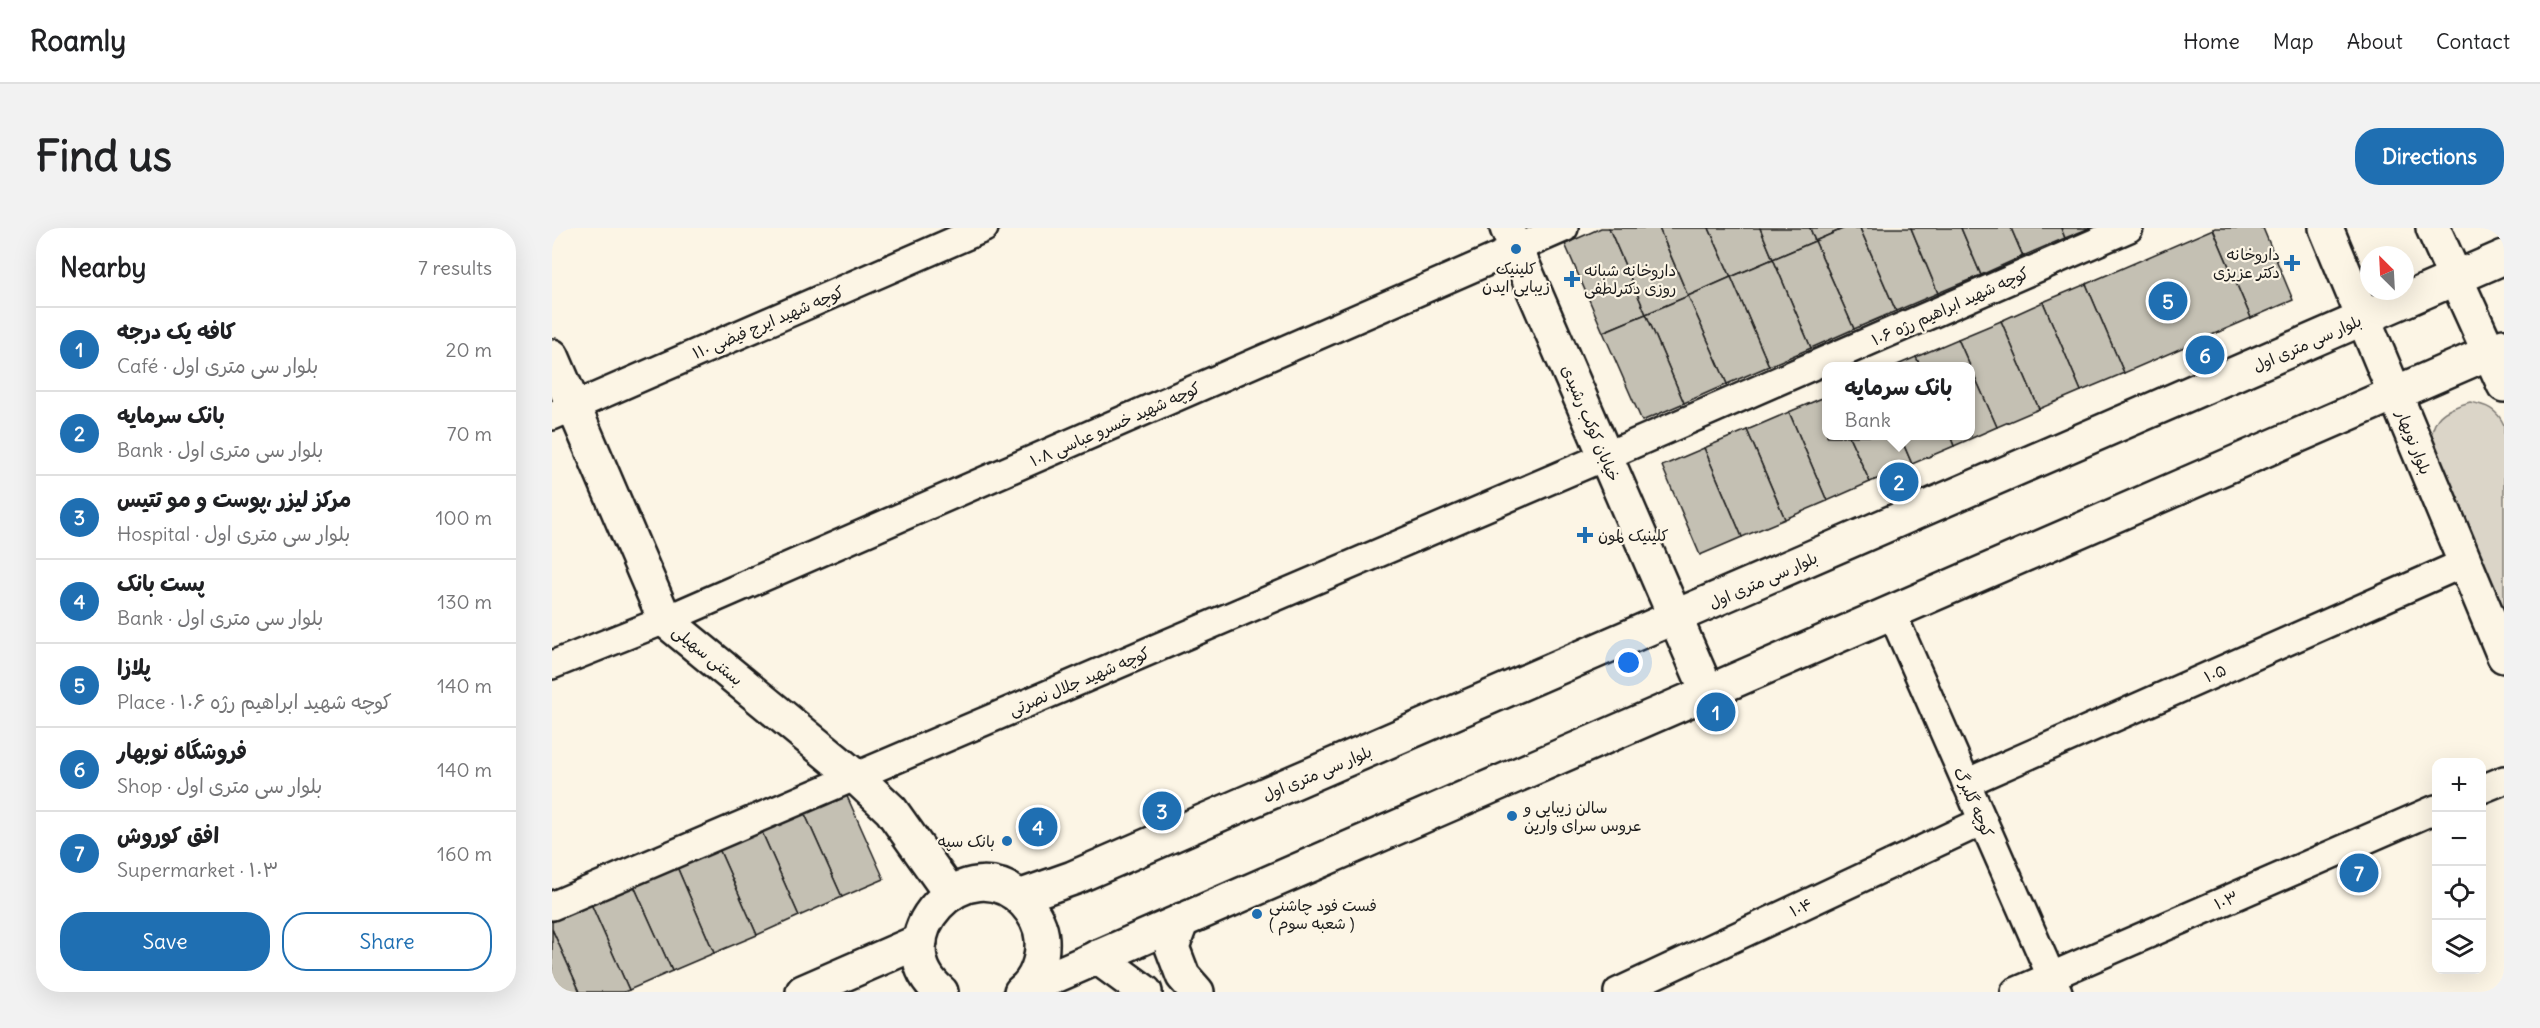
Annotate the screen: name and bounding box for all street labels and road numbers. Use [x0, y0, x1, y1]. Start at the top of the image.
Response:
street label: کوچه شهید ابراهیم رژه ۱۰۶ [1868, 262, 2033, 352]
street label: کوچه شهید ایرج فیضی ۱۱۰ [689, 281, 847, 364]
street label: بلوار سی متری اول [2250, 310, 2365, 377]
street label: خیابان کوکب رشیدی [1557, 362, 1625, 485]
street label: کوچه شهید خسرو عباسی ۱۰۸ [1027, 377, 1204, 471]
street label: بلوار نوبهار [2391, 406, 2436, 478]
street label: بلوار سی متری اول [1706, 547, 1821, 614]
street label: بستنی سهیلی [668, 620, 747, 690]
street label: کوچه شهید جلال نصرتی [1006, 642, 1153, 721]
street label: ۱۰۵ [2201, 659, 2229, 687]
street label: بلوار سی متری اول [1259, 741, 1375, 806]
street label: کوچه گلبرگ [1949, 764, 1998, 841]
street label: ۱۰۳ [2211, 886, 2241, 914]
street label: ۱۰۴ [1786, 893, 1816, 921]

